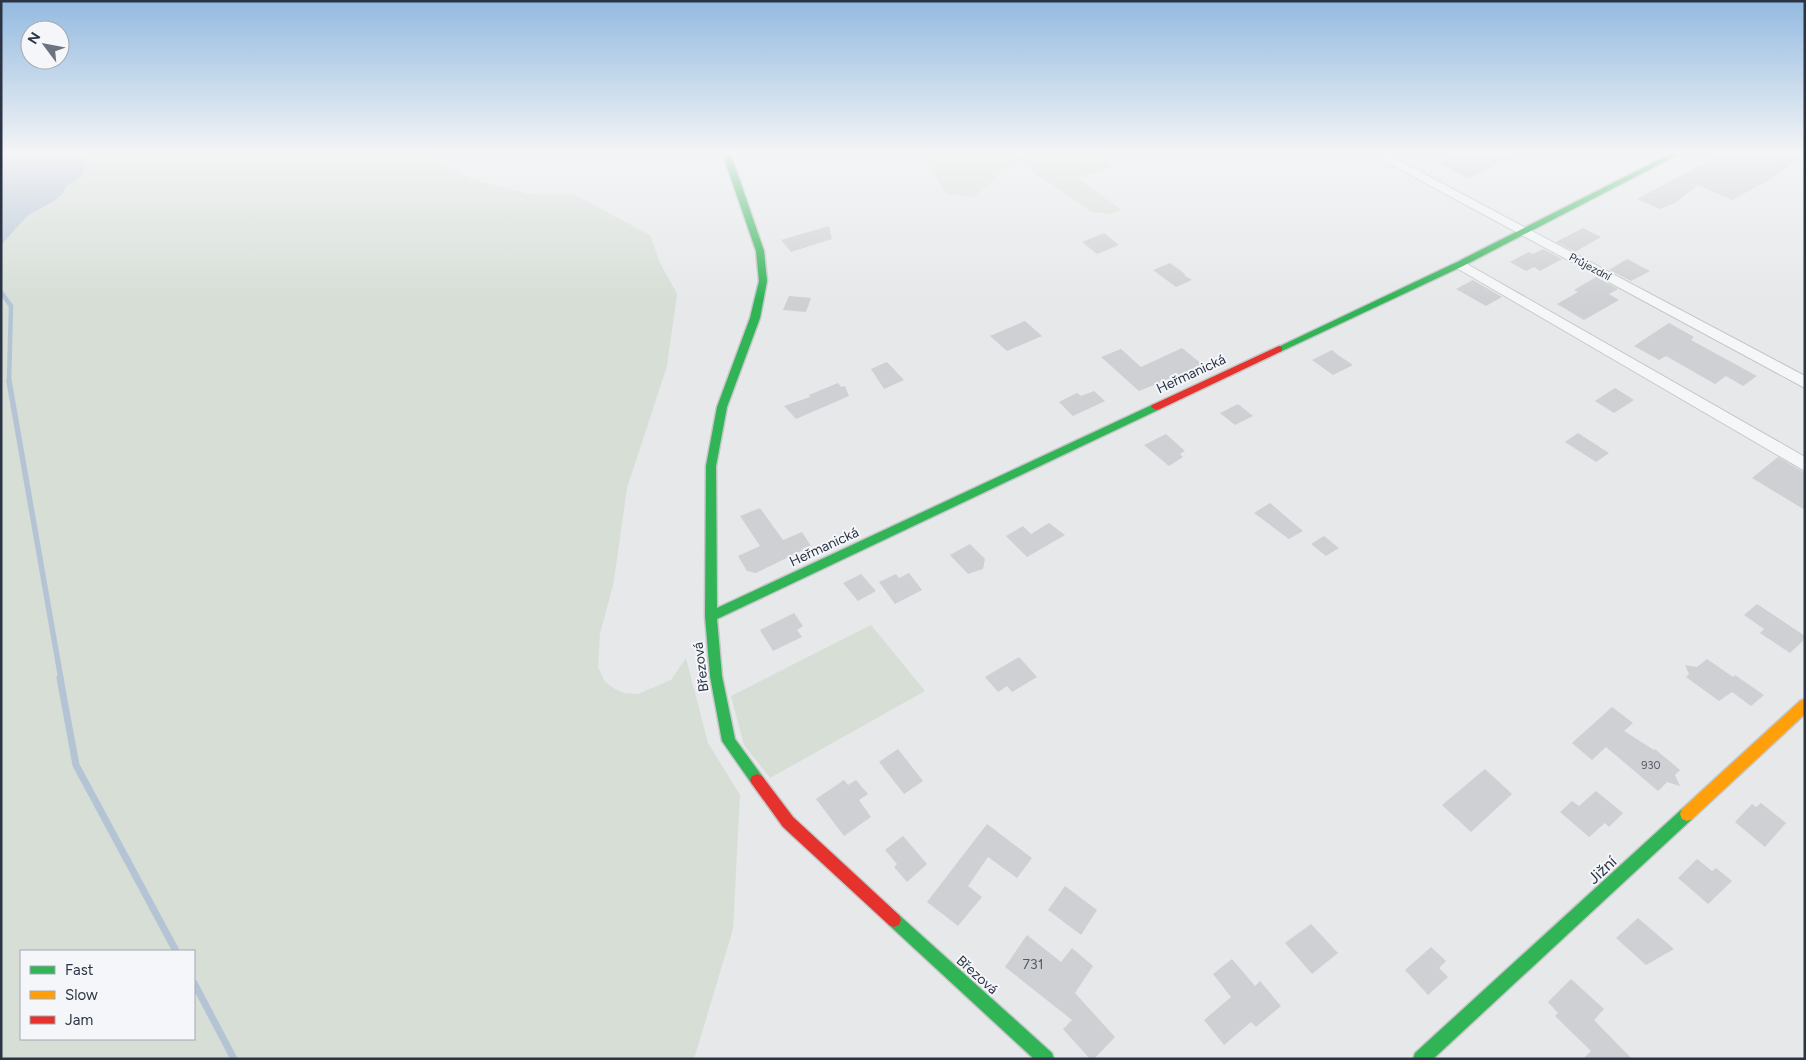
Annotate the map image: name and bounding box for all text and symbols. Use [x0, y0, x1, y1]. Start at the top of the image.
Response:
north arrow [20, 20, 70, 70]
text: N [24, 29, 44, 47]
street label: Průjezdní [1567, 251, 1614, 284]
street label: Heřmanická [1154, 351, 1228, 397]
street label: Heřmanická [787, 524, 861, 570]
street label: Březová [690, 641, 712, 693]
house number: 930 [1641, 759, 1661, 772]
street label: Jižní [1584, 851, 1621, 888]
legend [20, 950, 195, 1040]
street label: Březová [953, 952, 1001, 998]
house number: 731 [1023, 956, 1043, 973]
text: Fast [65, 961, 94, 979]
text: Slow [65, 986, 98, 1004]
text: Jam [65, 1011, 93, 1029]

